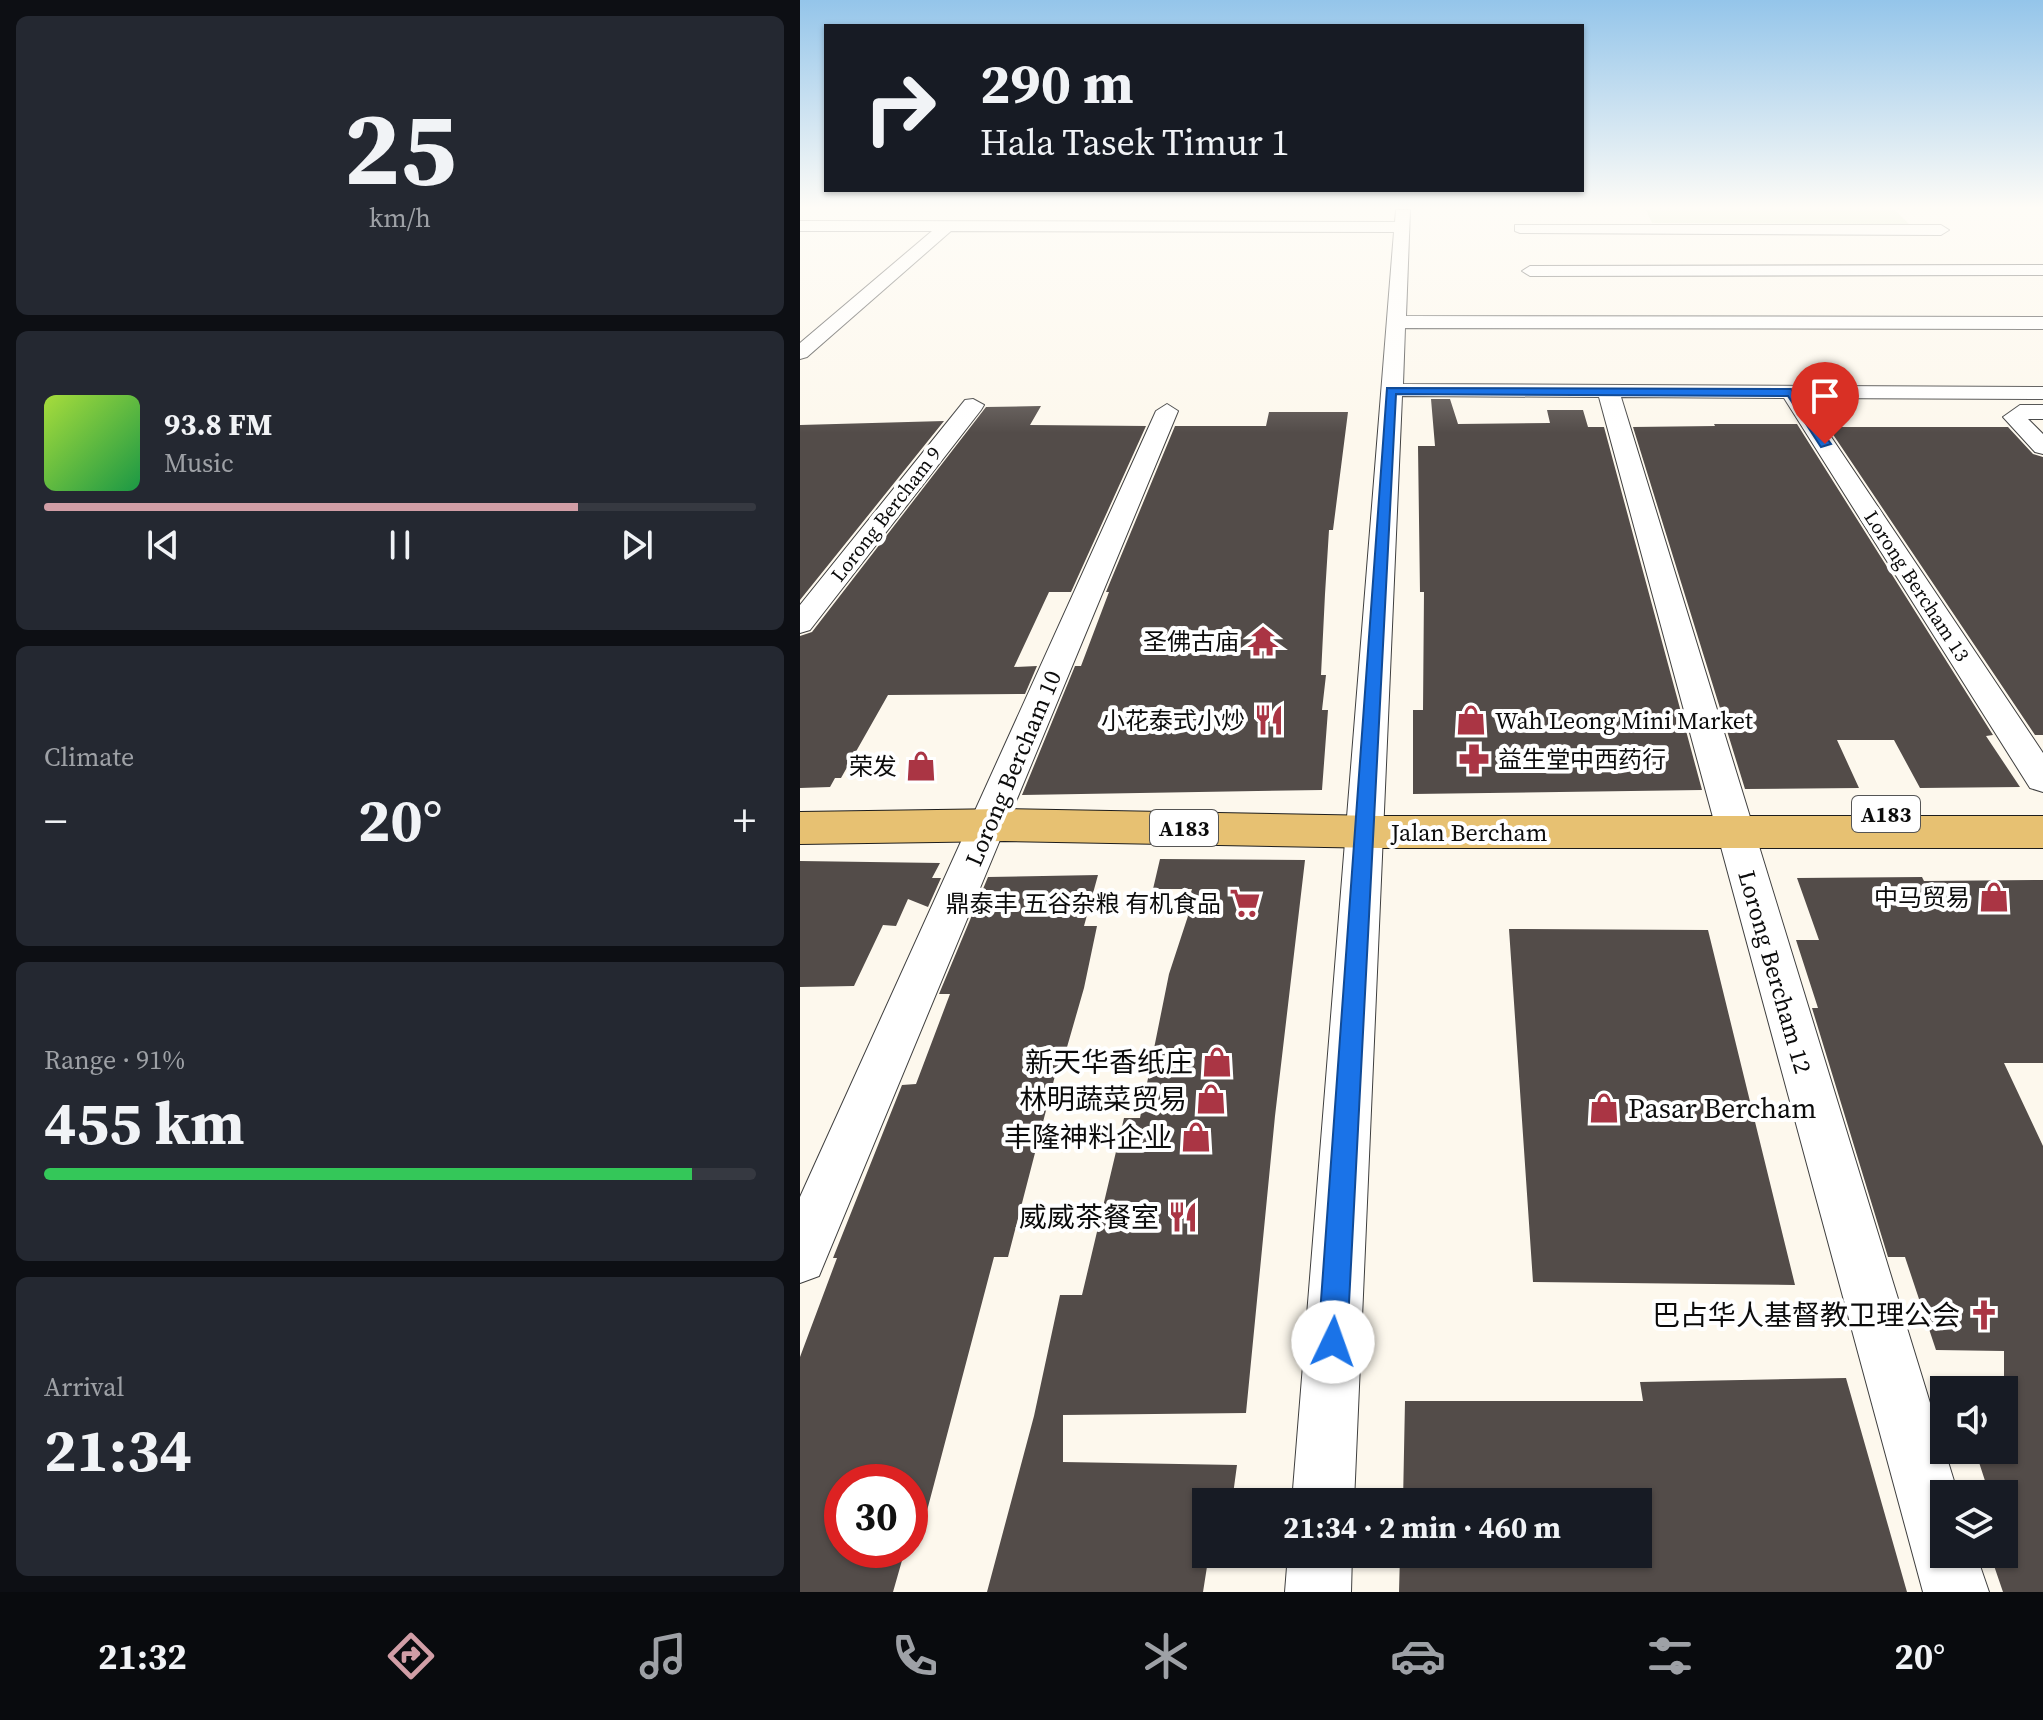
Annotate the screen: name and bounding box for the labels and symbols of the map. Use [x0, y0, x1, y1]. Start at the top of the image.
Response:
pin [1791, 362, 1859, 444]
street label: Lorong Bercham 9 [824, 441, 948, 587]
street label: Lorong Bercham 13 [1858, 505, 1976, 667]
temple icon: 圣佛古庙 [1246, 624, 1280, 658]
place label: 圣佛古庙 [1143, 625, 1239, 658]
street label: Lorong Bercham 10 [957, 665, 1069, 871]
restaurant icon: 小花泰式小炒 [1252, 703, 1286, 737]
shop icon: Wah Leong Mini Market [1454, 703, 1488, 737]
place label: 小花泰式小炒 [1101, 704, 1245, 737]
place label: Wah Leong Mini Market [1495, 704, 1753, 737]
pharmacy icon: 益生堂中西药行 [1457, 742, 1491, 776]
place label: 益生堂中西药行 [1498, 743, 1666, 776]
shop icon: 荣发 [904, 749, 938, 783]
place label: 荣发 [849, 750, 897, 783]
road number: A183 [1852, 796, 1920, 832]
road number: A183 [1150, 810, 1218, 846]
street label: Jalan Bercham [1390, 816, 1547, 849]
street label: Lorong Bercham 12 [1730, 867, 1820, 1077]
shop icon: 中马贸易 [1977, 880, 2011, 914]
place label: 中马贸易 [1874, 881, 1970, 914]
supermarket icon: 鼎泰丰 五谷杂粮 有机食品 [1228, 886, 1262, 920]
place label: 鼎泰丰 五谷杂粮 有机食品 [946, 887, 1221, 920]
place label: 新天华香纸庄 [1025, 1043, 1193, 1081]
shop icon: 新天华香纸庄 [1200, 1045, 1234, 1079]
place label: 林明蔬菜贸易 [1019, 1080, 1187, 1118]
shop icon: 林明蔬菜贸易 [1194, 1082, 1228, 1116]
place label: Pasar Bercham [1628, 1089, 1816, 1127]
shop icon: Pasar Bercham [1587, 1091, 1621, 1125]
place label: 丰隆神料企业 [1004, 1118, 1172, 1156]
shop icon: 丰隆神料企业 [1179, 1120, 1213, 1154]
place label: 威威茶餐室 [1019, 1198, 1159, 1236]
restaurant icon: 威威茶餐室 [1166, 1200, 1200, 1234]
place label: 巴占华人基督教卫理公会 [1652, 1296, 1960, 1334]
church icon: 巴占华人基督教卫理公会 [1967, 1298, 2001, 1332]
position arrow [1291, 1300, 1375, 1384]
speed limit sign: 30 [824, 1464, 928, 1568]

